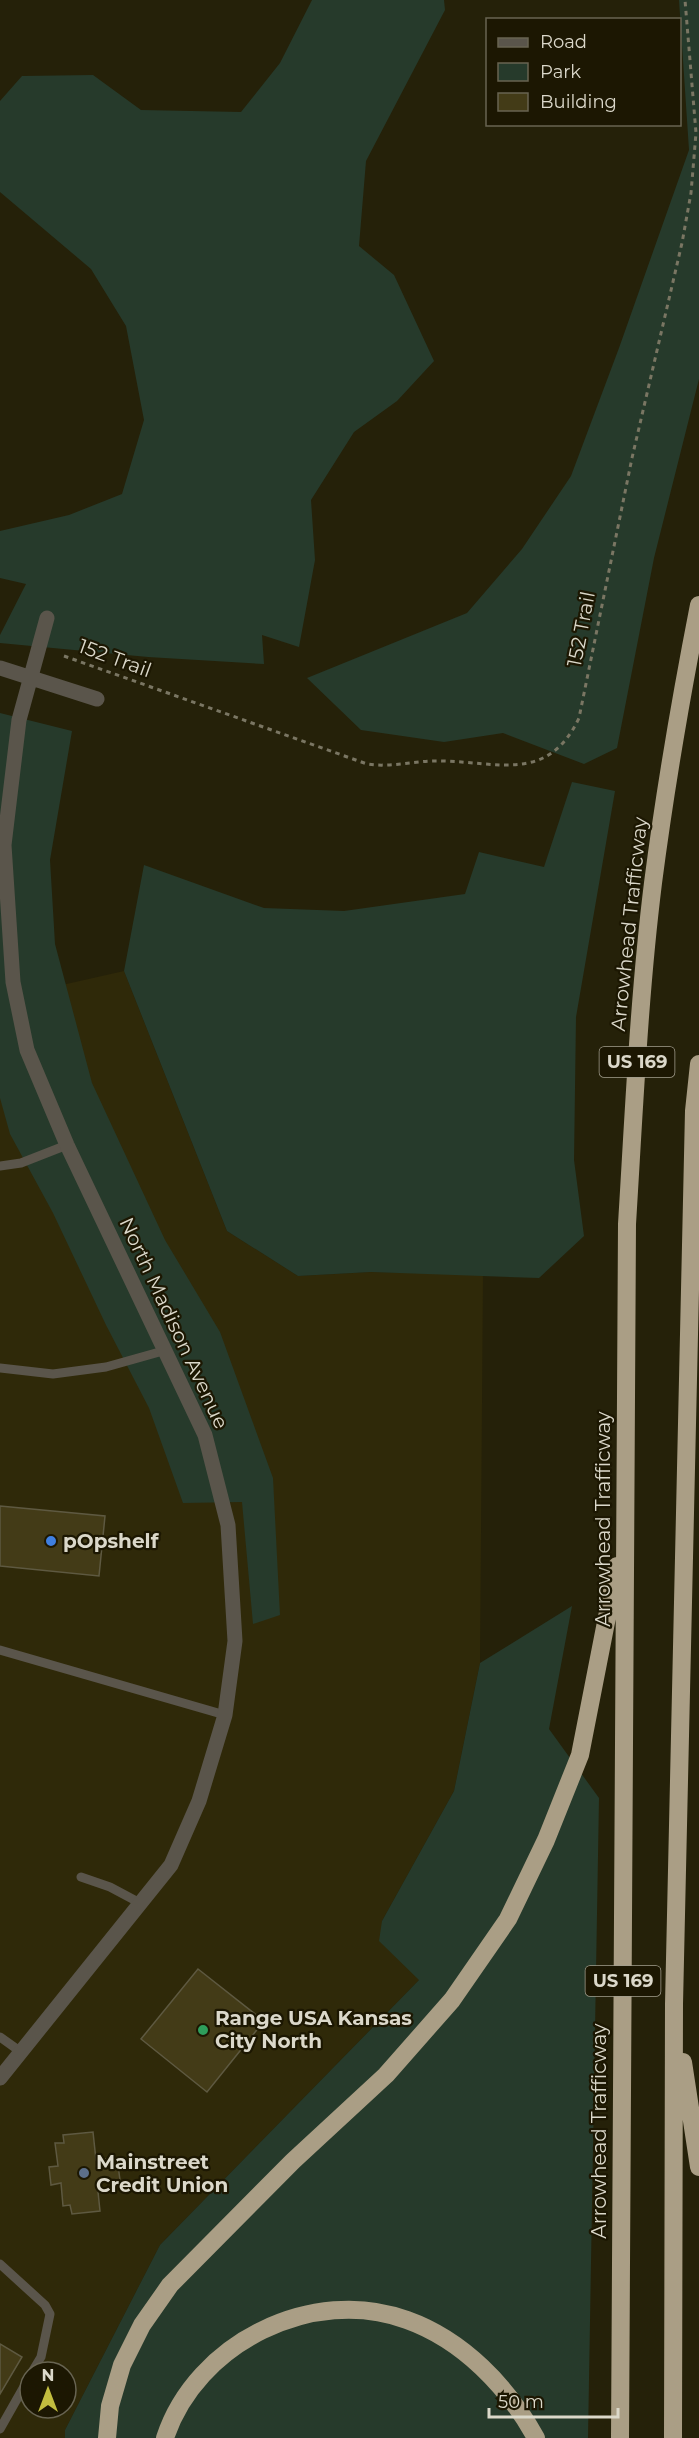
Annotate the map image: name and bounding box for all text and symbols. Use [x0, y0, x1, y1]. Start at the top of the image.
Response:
legend [486, 18, 681, 126]
text: Road [540, 31, 587, 53]
text: Park [540, 61, 581, 83]
text: Building [540, 91, 617, 113]
street label: 152 Trail [562, 589, 600, 669]
street label: 152 Trail [75, 634, 155, 682]
street label: Arrowhead Trafficway [606, 815, 652, 1032]
road number: US 169 [600, 1047, 674, 1077]
street label: North Madison Avenue [114, 1214, 234, 1432]
street label: Arrowhead Trafficway [591, 1411, 615, 1627]
place label: pOpshelf [63, 1529, 160, 1553]
marker: pOpshelf [44, 1534, 58, 1548]
road number: US 169 [586, 1966, 660, 1996]
place label: Range USA Kansas City North [215, 2006, 412, 2053]
marker: Range USA Kansas City North [196, 2023, 210, 2037]
street label: Arrowhead Trafficway [587, 2023, 611, 2239]
place label: Mainstreet Credit Union [96, 2150, 228, 2197]
marker: Mainstreet Credit Union [77, 2166, 91, 2180]
north arrow [18, 2360, 78, 2420]
text: N [42, 2366, 54, 2385]
scale bar [489, 2381, 618, 2419]
text: 50 m [498, 2391, 544, 2413]

